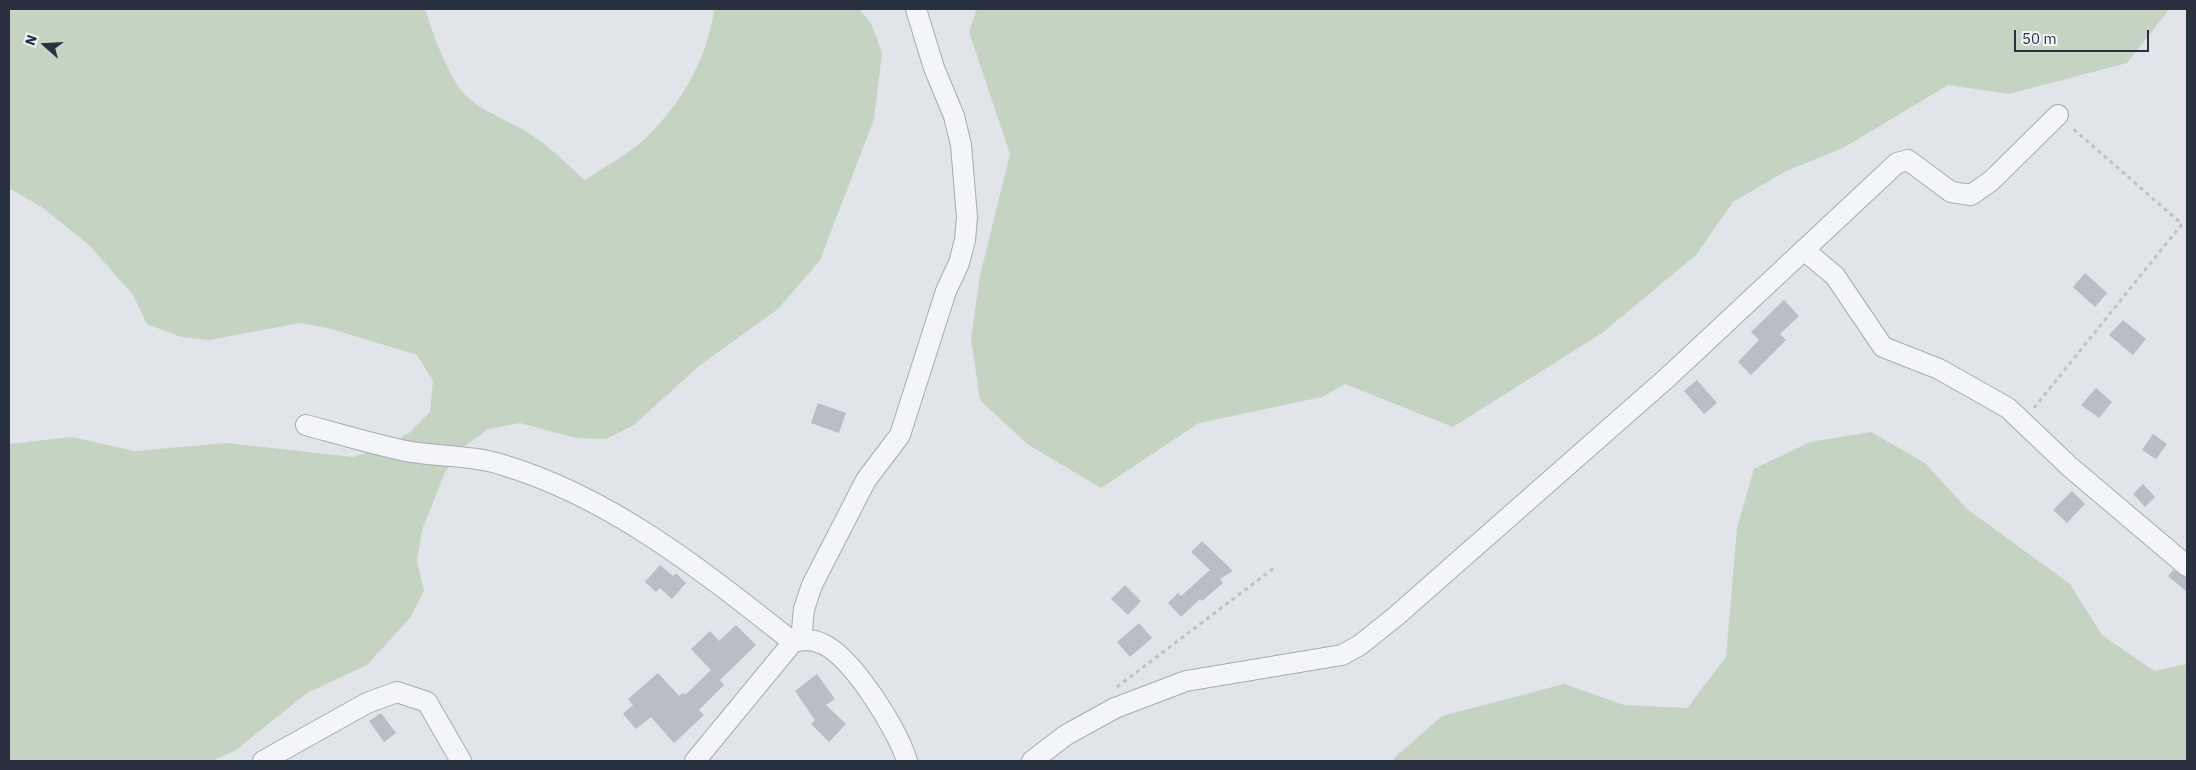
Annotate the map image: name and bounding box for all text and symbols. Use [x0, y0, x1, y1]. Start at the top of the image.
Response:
north arrow [20, 20, 70, 70]
scale bar [2016, 20, 2151, 52]
text: 50 m [2022, 29, 2057, 48]
text: N [21, 32, 41, 48]

